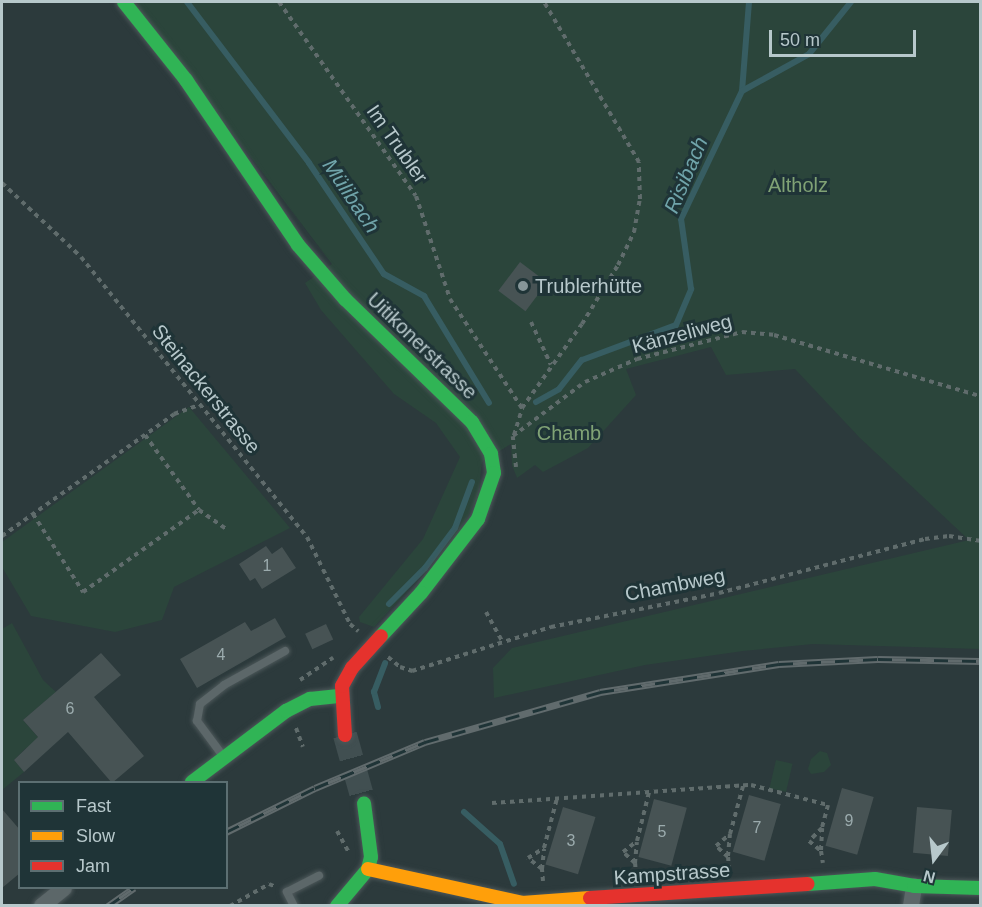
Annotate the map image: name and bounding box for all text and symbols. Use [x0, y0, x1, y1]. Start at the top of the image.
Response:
scale bar [772, 18, 919, 56]
text: 50 m [780, 30, 820, 50]
street label: Im Trubler [361, 100, 433, 188]
water label: Risibach [659, 133, 713, 217]
water label: Mülibach [317, 154, 385, 238]
park label: Altholz [768, 173, 828, 197]
place label: Trublerhütte [535, 274, 642, 298]
marker: Trublerhütte [516, 279, 530, 293]
street label: Uitikonerstrasse [362, 288, 482, 404]
street label: Känzeliweg [629, 309, 735, 359]
street label: Steinackerstrasse [147, 320, 265, 458]
park label: Chamb [537, 421, 601, 445]
house number: 1 [263, 556, 271, 576]
street label: Chambweg [623, 564, 727, 606]
house number: 4 [217, 645, 225, 665]
house number: 6 [66, 699, 74, 719]
legend [18, 781, 228, 889]
text: Fast [76, 796, 111, 816]
house number: 9 [845, 811, 853, 831]
house number: 7 [753, 818, 761, 838]
house number: 5 [658, 822, 666, 842]
text: Slow [76, 826, 115, 846]
north arrow [904, 829, 964, 889]
house number: 3 [567, 831, 575, 851]
text: Jam [76, 856, 110, 876]
street label: Kampstrasse [613, 858, 731, 890]
text: N [921, 867, 937, 887]

